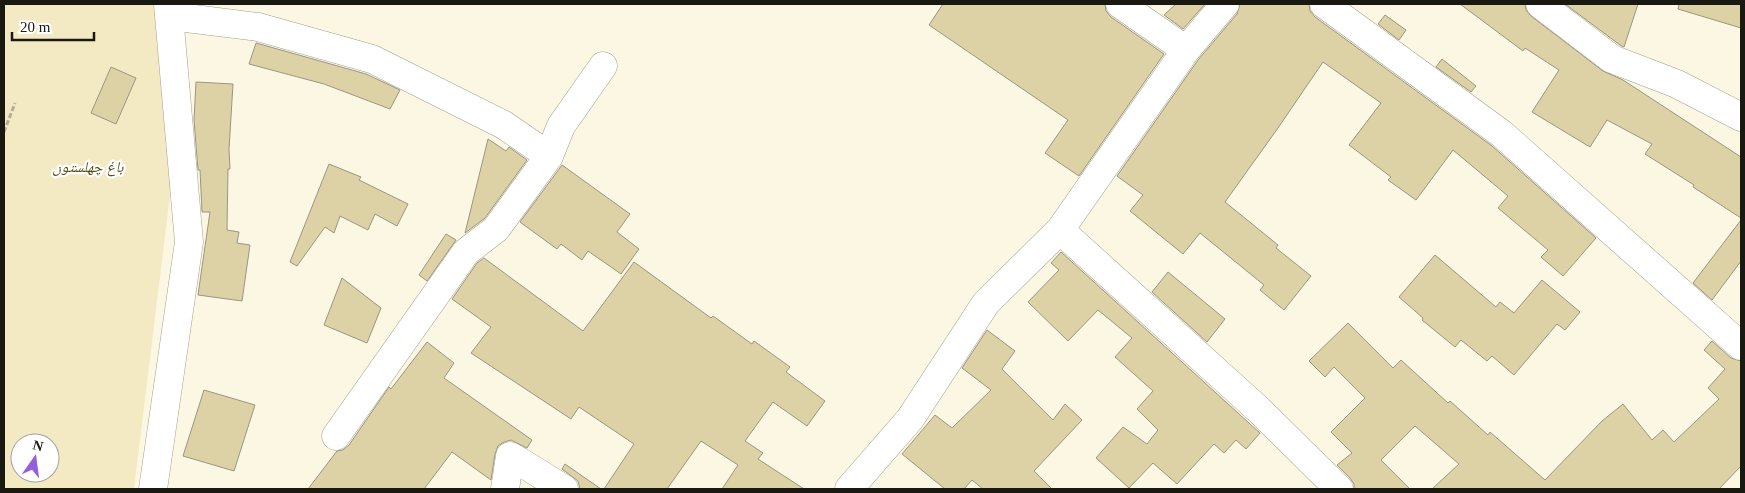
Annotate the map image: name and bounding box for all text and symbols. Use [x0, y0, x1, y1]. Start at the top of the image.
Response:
scale bar [12, 10, 95, 42]
text: 20 m [20, 19, 51, 35]
park label: باغ چهلستون [53, 159, 124, 177]
north arrow [10, 433, 60, 483]
text: N [31, 437, 45, 454]

